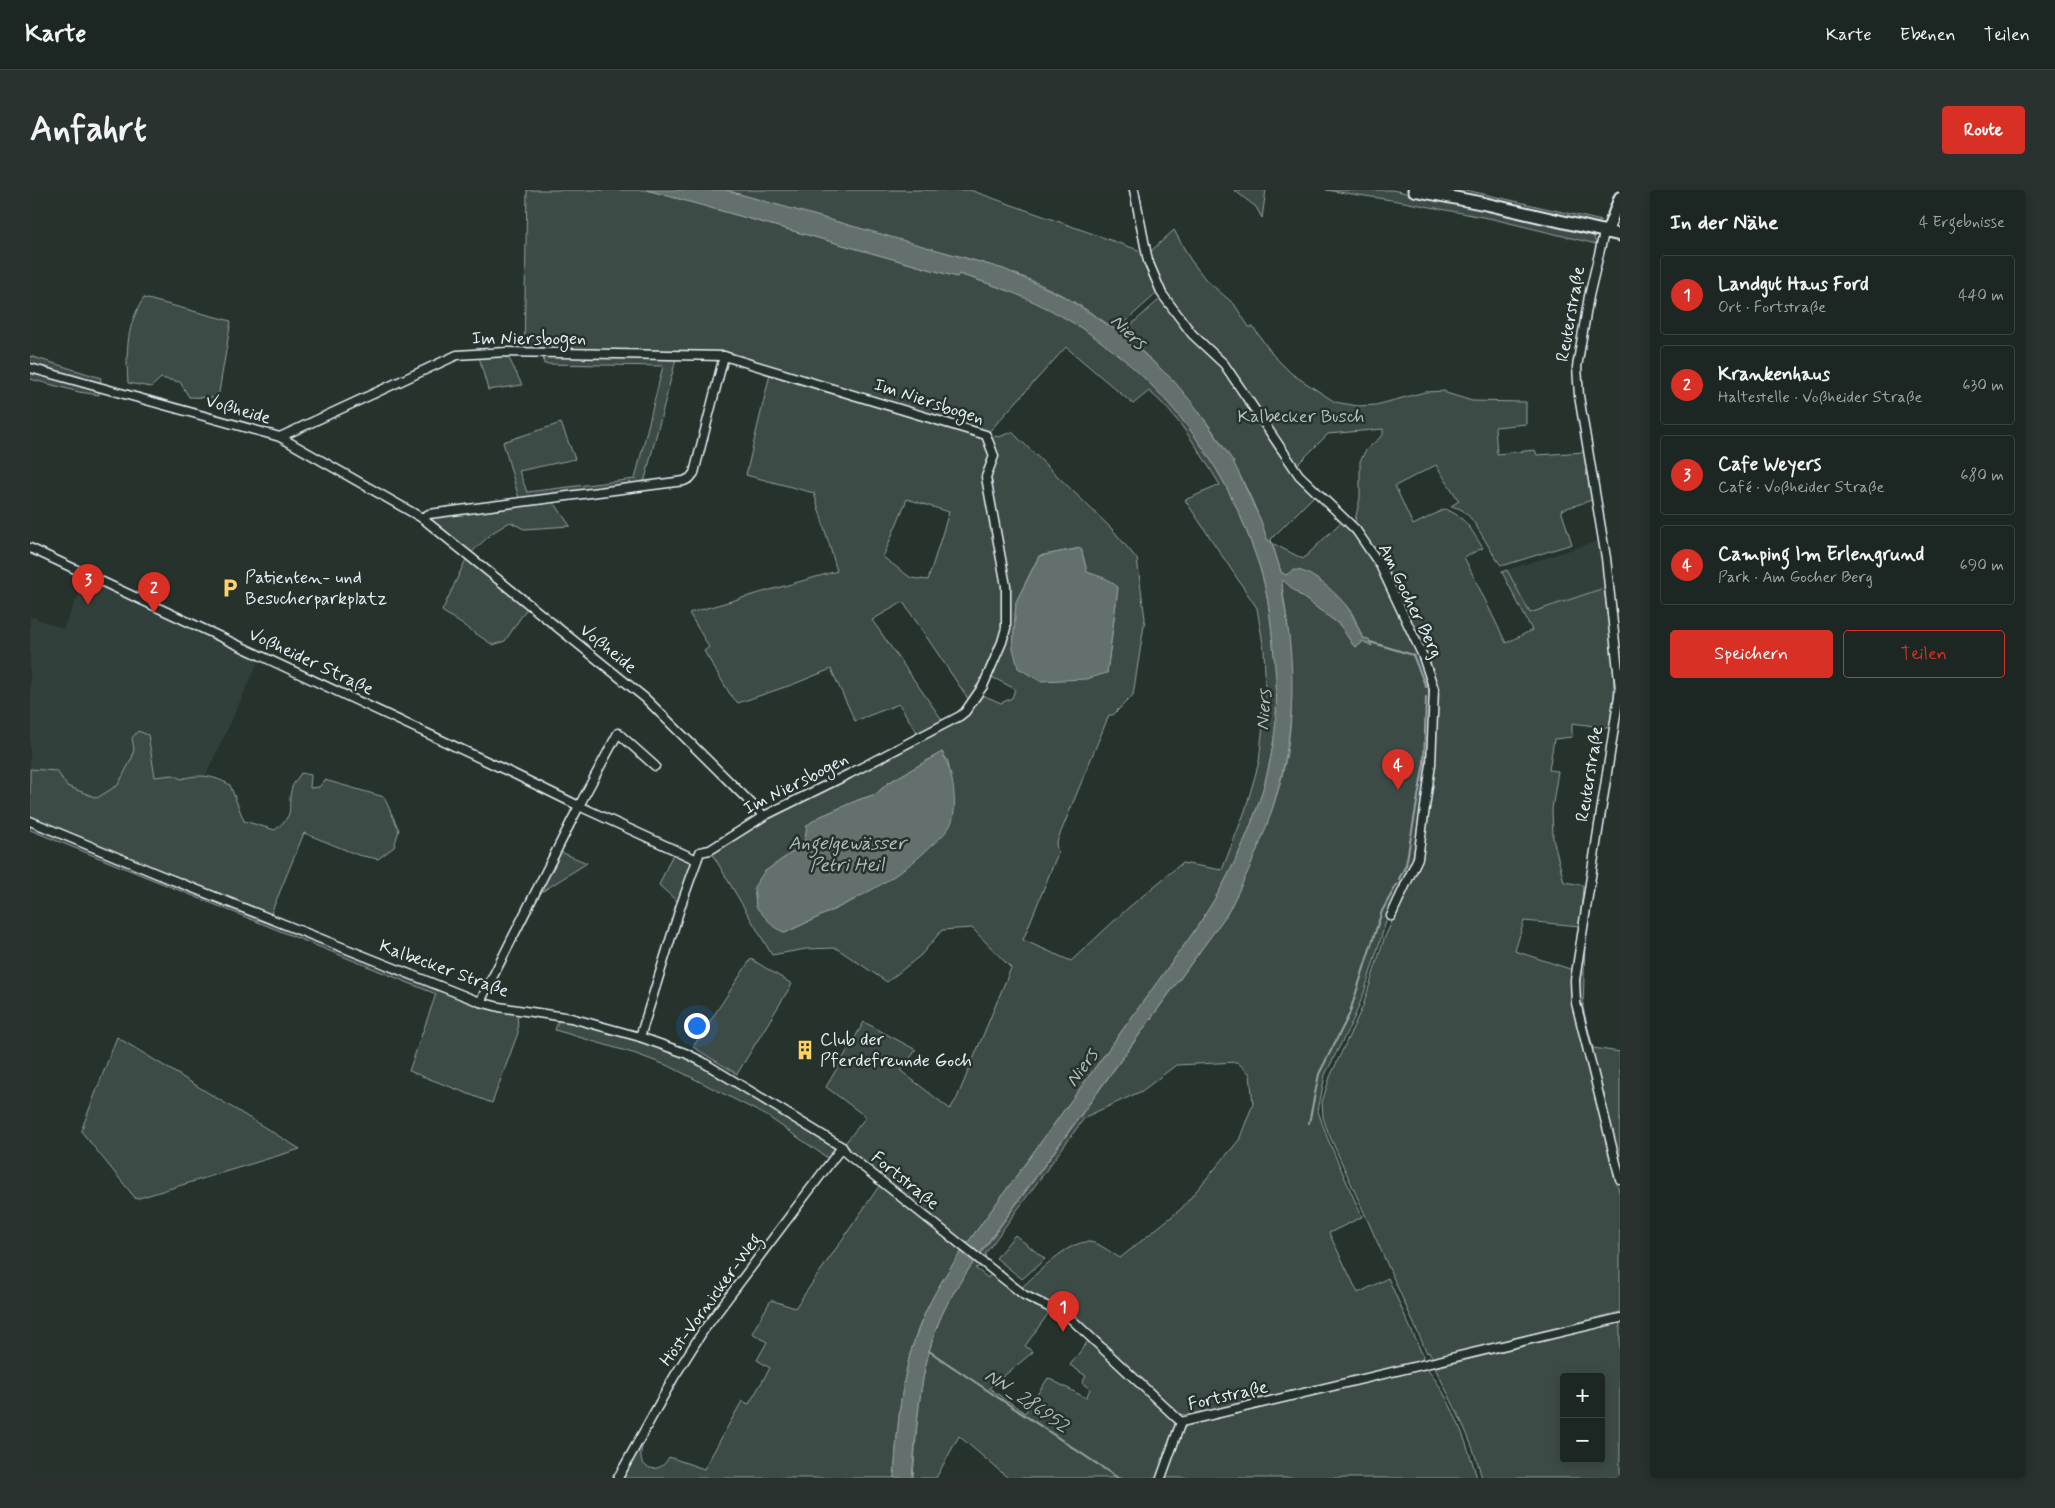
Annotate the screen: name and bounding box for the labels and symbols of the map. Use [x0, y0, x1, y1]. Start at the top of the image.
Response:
street label: Reuterstraße [1551, 264, 1591, 364]
water label: Niers [1105, 309, 1152, 356]
street label: Im Niersbogen [472, 327, 586, 352]
street label: Im Niersbogen [871, 373, 987, 432]
street label: Voßheide [202, 389, 274, 431]
park label: Kalbecker Busch [1237, 405, 1365, 429]
street label: Am Gocher Berg [1372, 540, 1448, 662]
pin: 3 [72, 564, 104, 605]
place label: Patienten- und Besucherparkplatz [245, 566, 387, 611]
pin: 2 [138, 572, 170, 613]
parking icon: Patienten- und Besucherparkplatz [219, 577, 241, 599]
street label: Voßheide [574, 619, 642, 679]
street label: Voßheider Straße [245, 623, 378, 702]
water label: Niers [1250, 687, 1278, 731]
street label: Reuterstraße [1571, 724, 1609, 824]
street label: Im Niersbogen [740, 747, 853, 822]
pin: 4 [1382, 749, 1414, 790]
water label: Angelgewässer Petri Heil [788, 831, 909, 878]
street label: Kalbecker Straße [376, 934, 512, 1004]
your location [684, 1013, 710, 1039]
place label: Club der Pferdefreunde Goch [820, 1028, 972, 1073]
building icon: Club der Pferdefreunde Goch [794, 1039, 816, 1061]
water label: Niers [1060, 1043, 1105, 1092]
street label: Fortstraße [866, 1146, 944, 1216]
street label: Höst-Vornicker-Weg [655, 1229, 769, 1373]
pin: 1 [1047, 1291, 1079, 1332]
water label: NN_286952 [979, 1363, 1075, 1439]
street label: Fortstraße [1186, 1375, 1270, 1417]

